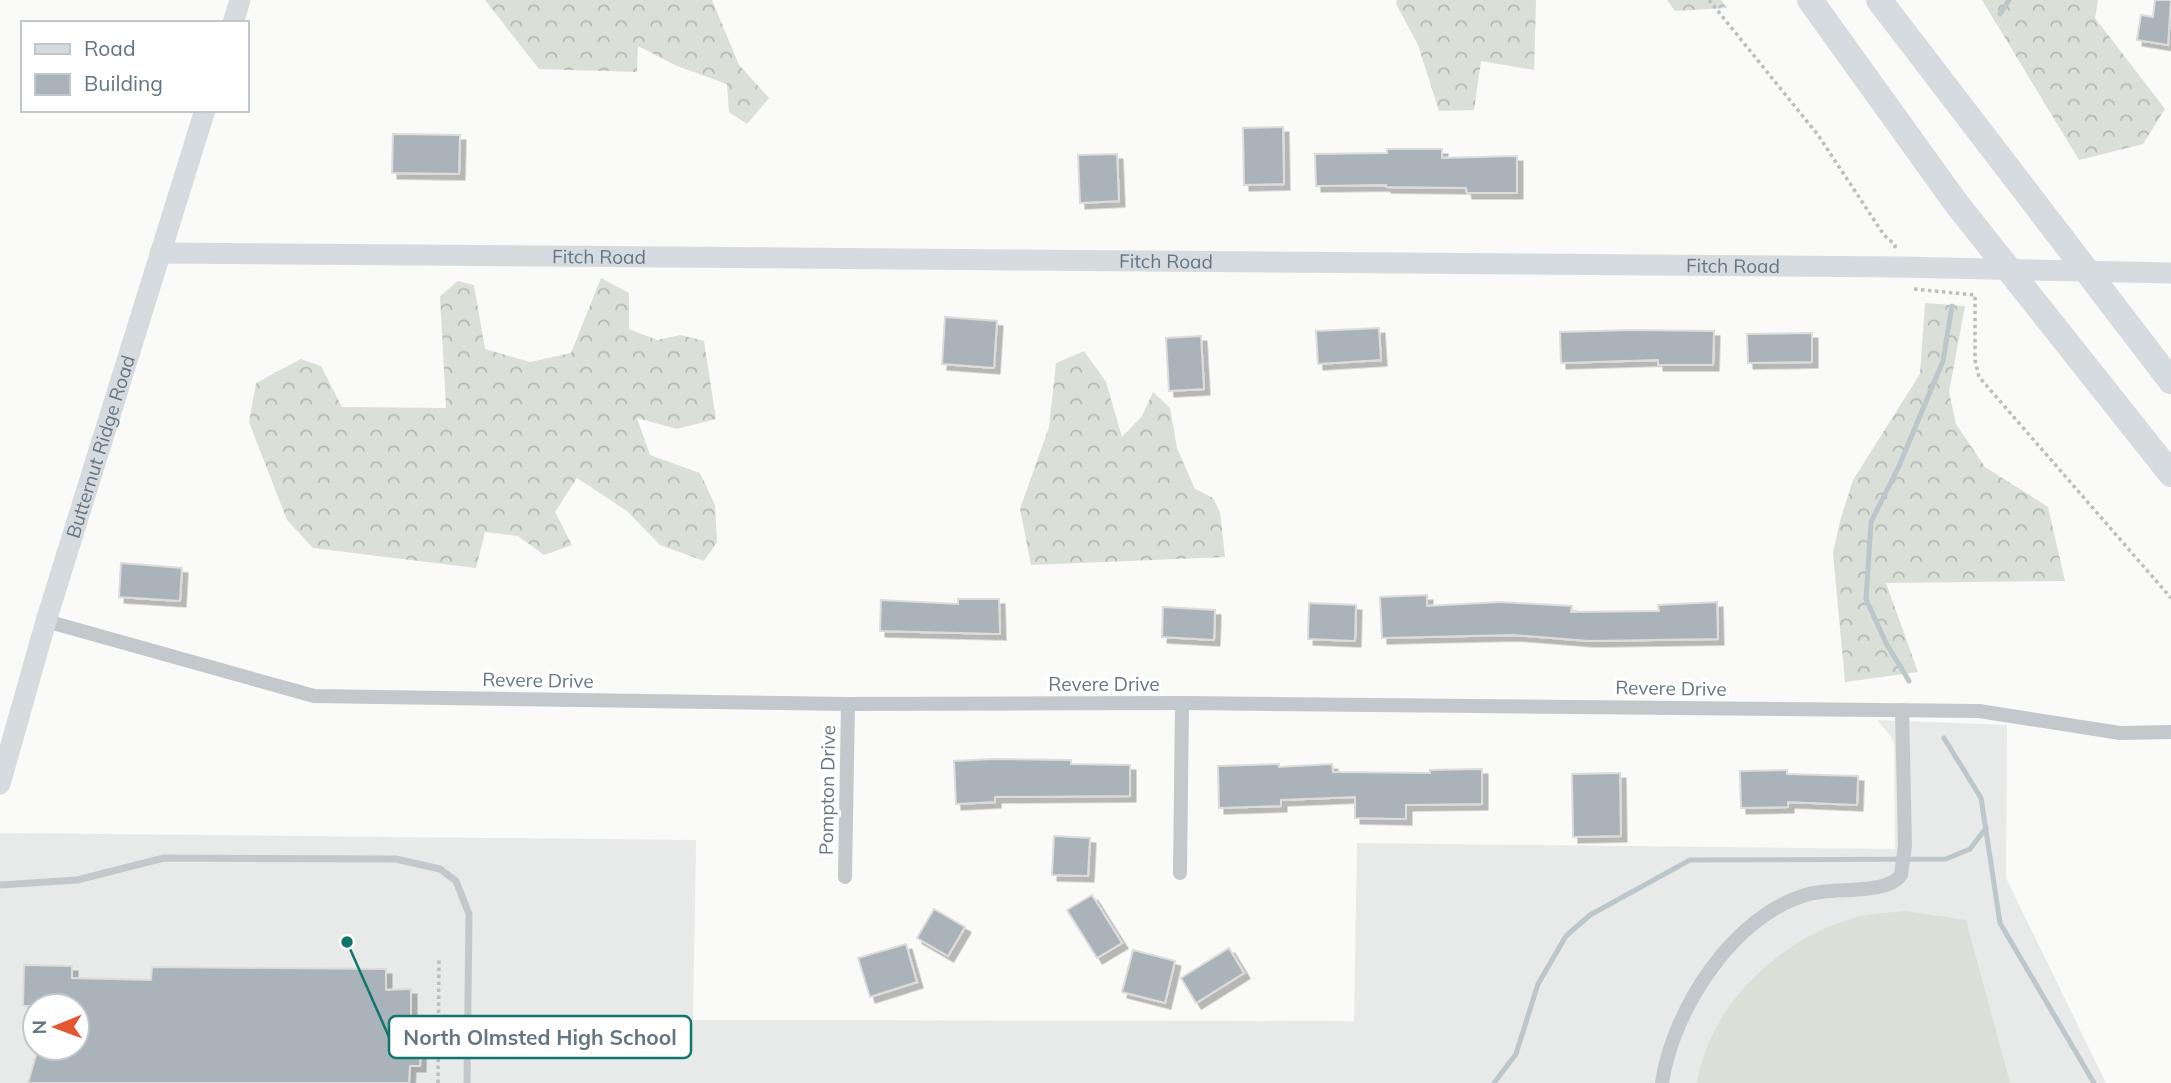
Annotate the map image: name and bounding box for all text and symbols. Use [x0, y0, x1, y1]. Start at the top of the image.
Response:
legend [21, 21, 248, 112]
text: Road [84, 35, 135, 61]
text: Building [84, 70, 163, 96]
street label: Fitch Road [552, 244, 646, 269]
street label: Fitch Road [1119, 249, 1213, 273]
street label: Fitch Road [1686, 253, 1780, 278]
street label: Butternut Ridge Road [61, 352, 140, 541]
street label: Revere Drive [482, 667, 594, 693]
street label: Revere Drive [1048, 672, 1160, 696]
street label: Revere Drive [1615, 675, 1727, 701]
street label: Pompton Drive [814, 725, 840, 855]
north arrow [21, 992, 91, 1062]
callout: North Olmsted High School [389, 1016, 691, 1058]
text: N [27, 1020, 51, 1035]
text: North Olmsted High School [403, 1024, 677, 1050]

